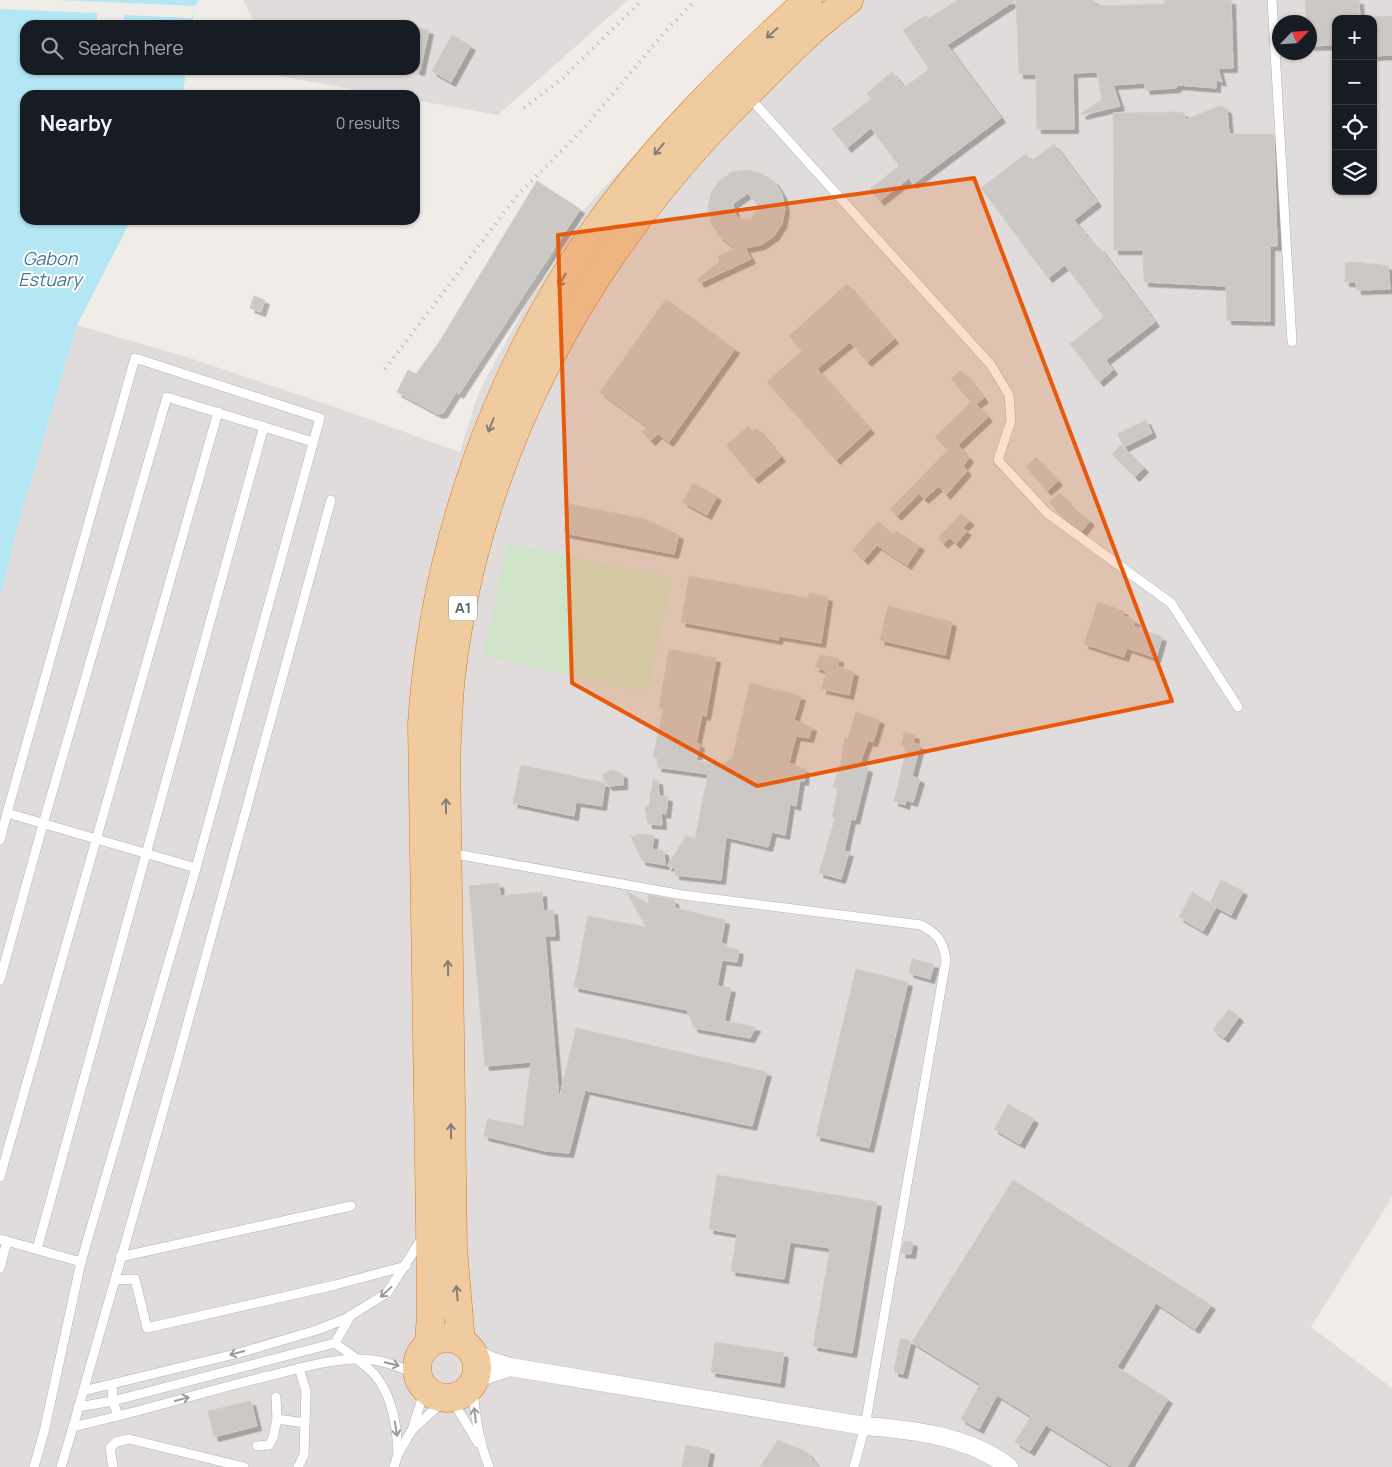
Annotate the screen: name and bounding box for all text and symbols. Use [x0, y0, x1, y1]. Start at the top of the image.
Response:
north arrow [1272, 15, 1317, 60]
map controls [1332, 15, 1377, 195]
button: + [1332, 15, 1377, 60]
search box [20, 20, 420, 75]
one-way arrow [766, 27, 779, 39]
icon: search [38, 34, 66, 62]
text: Search here [78, 35, 184, 61]
button: − [1332, 60, 1377, 105]
button: locate [1332, 105, 1377, 150]
text: Nearby [40, 109, 112, 137]
text: 0 results [336, 112, 400, 134]
one-way arrow [654, 143, 665, 156]
button: layers [1332, 150, 1377, 195]
water label: Gabon Estuary [18, 246, 84, 291]
one-way arrow [557, 272, 567, 286]
one-way arrow [486, 417, 495, 433]
road number: A1 [449, 596, 477, 620]
one-way arrow [441, 798, 451, 814]
one-way arrow [443, 961, 453, 977]
one-way arrow [446, 1123, 456, 1140]
one-way arrow [452, 1285, 462, 1301]
one-way arrow [379, 1286, 392, 1297]
one-way arrow [230, 1349, 246, 1358]
one-way arrow [384, 1360, 400, 1369]
one-way arrow [174, 1394, 190, 1403]
one-way arrow [470, 1408, 480, 1424]
one-way arrow [392, 1421, 402, 1437]

